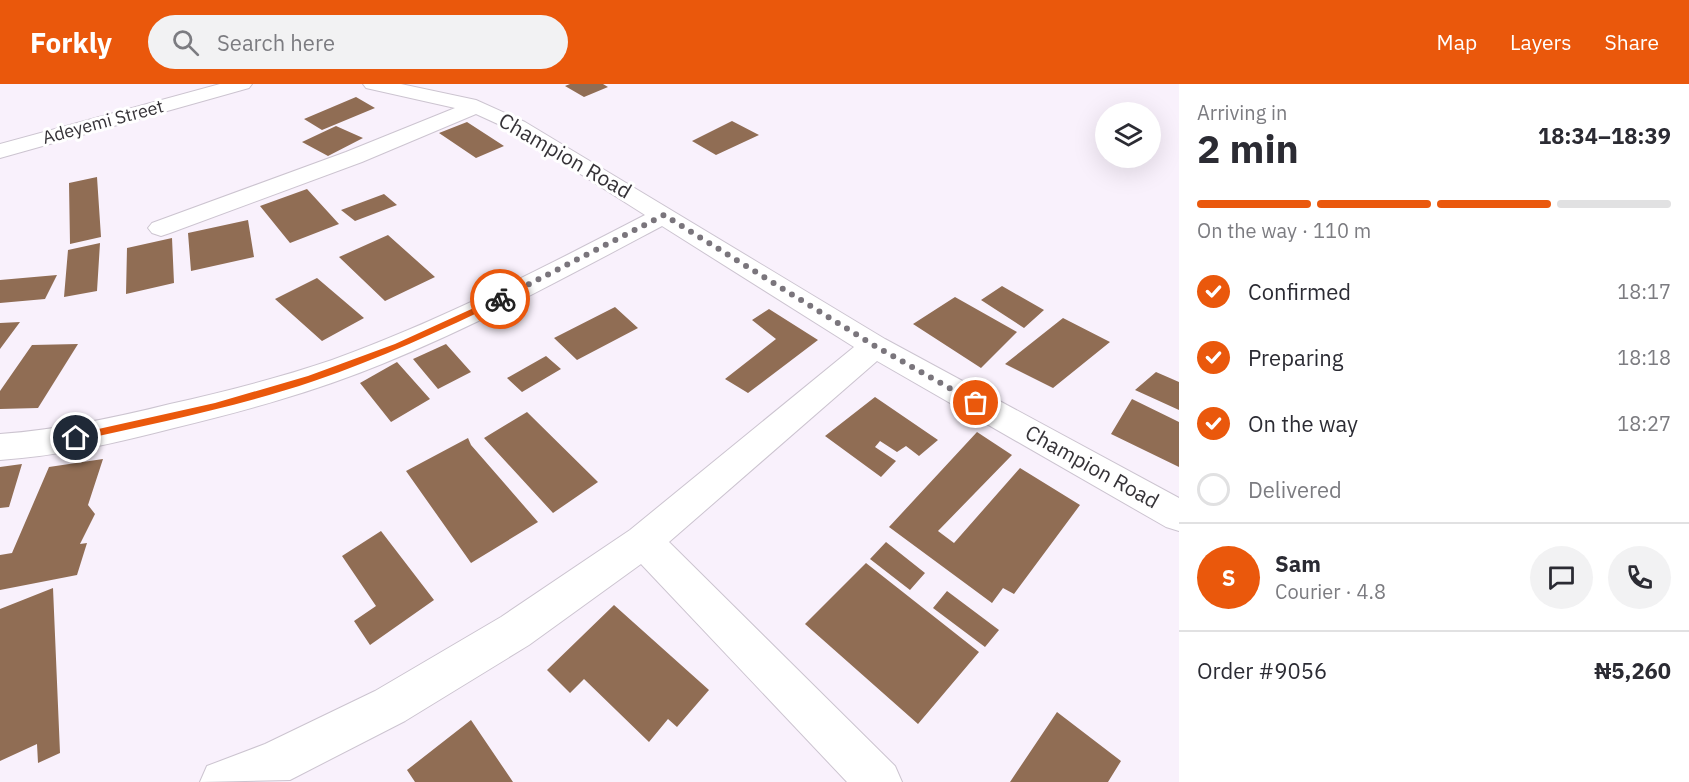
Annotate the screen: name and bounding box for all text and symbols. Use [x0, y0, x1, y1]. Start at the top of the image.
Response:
search box [148, 15, 568, 69]
text: Forkly [30, 24, 112, 61]
icon: search [169, 26, 202, 59]
text: Search here [217, 28, 335, 57]
text: Map [1437, 28, 1477, 56]
text: Layers [1510, 28, 1572, 56]
text: Share [1605, 28, 1659, 56]
street label: Adeyemi Street [40, 94, 166, 149]
text: Arriving in [1197, 99, 1287, 126]
map controls [1095, 102, 1161, 168]
button: layers [1095, 102, 1161, 168]
street label: Champion Road [494, 106, 637, 204]
text: 18:34–18:39 [1538, 121, 1671, 150]
text: 2 min [1197, 123, 1299, 174]
text: On the way · 110 m [1197, 217, 1371, 244]
courier [470, 269, 530, 329]
icon: check [1197, 275, 1230, 308]
text: Confirmed [1248, 277, 1351, 306]
text: 18:17 [1617, 278, 1671, 305]
icon: bike [484, 283, 517, 316]
icon: check [1197, 341, 1230, 374]
text: Preparing [1248, 343, 1343, 372]
text: 18:18 [1617, 344, 1671, 371]
pin [950, 377, 1001, 428]
icon: bag [959, 386, 992, 419]
icon: check [1197, 407, 1230, 440]
text: On the way [1248, 409, 1358, 438]
text: 18:27 [1617, 410, 1671, 437]
pin [50, 412, 101, 463]
street label: Champion Road [1021, 418, 1164, 514]
icon: home [59, 421, 92, 454]
text: Delivered [1248, 475, 1342, 504]
button: chat [1530, 546, 1593, 609]
button: phone [1608, 546, 1671, 609]
text: Sam [1275, 549, 1321, 578]
text: S [1222, 563, 1235, 592]
text: Courier · 4.8 [1275, 578, 1386, 605]
text: Order #9056 [1197, 656, 1327, 685]
text: ₦5,260 [1594, 656, 1671, 685]

